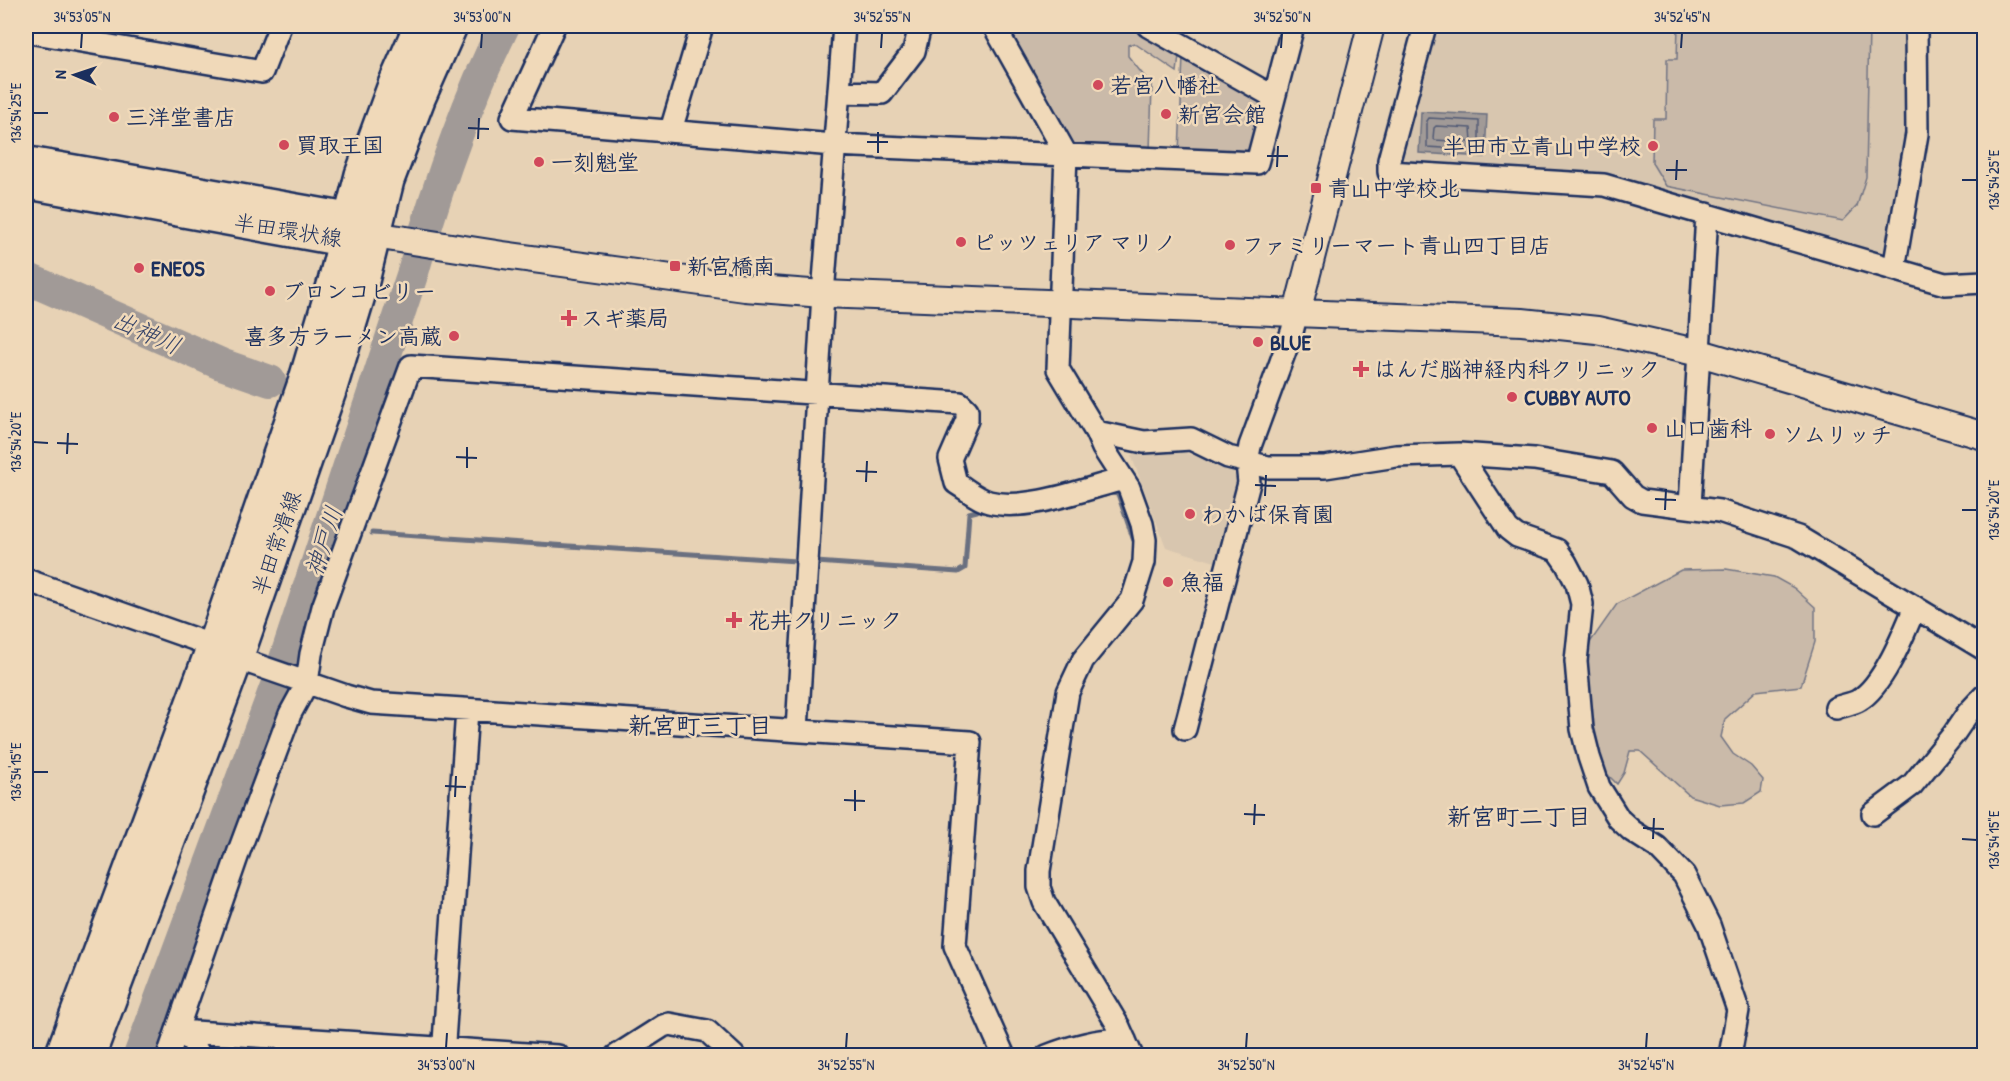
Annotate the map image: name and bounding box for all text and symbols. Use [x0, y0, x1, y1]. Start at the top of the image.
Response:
text: 34°53'05"N [54, 6, 110, 27]
text: 34°53'00"N [453, 6, 511, 27]
text: 34°52'55"N [854, 6, 910, 27]
text: 34°52'50"N [1253, 6, 1311, 27]
text: 34°52'45"N [1654, 6, 1710, 27]
north arrow [45, 45, 105, 105]
text: N [49, 69, 71, 79]
place label: 若宮八幡社 [1110, 70, 1220, 100]
marker: 若宮八幡社 [1091, 78, 1105, 92]
text: 136°54'25"E [5, 82, 26, 143]
place label: 新宮会館 [1178, 99, 1266, 129]
place label: 三洋堂書店 [126, 102, 236, 132]
marker: 新宮会館 [1159, 107, 1173, 121]
marker: 三洋堂書店 [107, 110, 121, 124]
place label: 買取王国 [296, 130, 384, 160]
place label: 半田市立青山中学校 [1443, 131, 1641, 161]
marker: 買取王国 [277, 138, 291, 152]
marker: 半田市立青山中学校 [1646, 139, 1660, 153]
place label: 一刻魁堂 [551, 147, 639, 177]
text: 136°54'25"E [1983, 149, 2004, 210]
marker: 一刻魁堂 [532, 155, 546, 169]
place label: 青山中学校北 [1328, 173, 1460, 203]
marker: 青山中学校北 [1309, 181, 1323, 195]
street label: 半田環状線 [231, 207, 345, 253]
place label: ピッツェリア マリノ [973, 227, 1176, 257]
place label: ファミリーマート青山四丁目店 [1242, 230, 1551, 260]
marker: ピッツェリア マリノ [954, 235, 968, 249]
marker: ファミリーマート青山四丁目店 [1223, 238, 1237, 252]
place label: 新宮橋南 [687, 251, 775, 281]
place label: ENEOS [151, 253, 205, 283]
marker: 新宮橋南 [668, 259, 682, 273]
marker: ENEOS [132, 261, 146, 275]
place label: ブロンコビリー [282, 276, 436, 306]
marker: ブロンコビリー [263, 284, 277, 298]
water label: 出神川 [108, 303, 186, 361]
place label: スギ薬局 [581, 303, 669, 333]
marker: スギ薬局 [562, 311, 576, 325]
place label: 喜多方ラーメン高蔵 [244, 321, 442, 351]
place label: BLUE [1270, 327, 1311, 357]
marker: 喜多方ラーメン高蔵 [447, 329, 461, 343]
marker: BLUE [1251, 335, 1265, 349]
place label: はんだ脳神経内科クリニック [1374, 354, 1660, 384]
marker: はんだ脳神経内科クリニック [1352, 360, 1370, 378]
place label: CUBBY AUTO [1524, 382, 1631, 412]
marker: CUBBY AUTO [1505, 390, 1519, 404]
text: 136°54'20"E [5, 411, 26, 472]
place label: 山口歯科 [1664, 413, 1752, 443]
place label: ソムリッチ [1782, 419, 1892, 449]
marker: 山口歯科 [1645, 421, 1659, 435]
marker: ソムリッチ [1763, 427, 1777, 441]
text: 136°54'20"E [1983, 479, 2004, 540]
street label: 半田常滑線 [244, 486, 308, 600]
place label: わかば保育園 [1202, 499, 1334, 529]
water label: 神戸川 [297, 502, 349, 580]
marker: わかば保育園 [1183, 507, 1197, 521]
place label: 魚福 [1180, 567, 1224, 597]
marker: 魚福 [1161, 575, 1175, 589]
place label: 花井クリニック [748, 605, 902, 635]
marker: 花井クリニック [725, 611, 743, 629]
district label: 新宮町三丁目 [628, 709, 772, 741]
text: 136°54'15"E [5, 742, 26, 802]
district label: 新宮町二丁目 [1447, 800, 1591, 832]
text: 136°54'15"E [1983, 810, 2004, 870]
text: 34°53'00"N [417, 1054, 475, 1075]
text: 34°52'55"N [818, 1054, 874, 1075]
text: 34°52'50"N [1217, 1054, 1275, 1075]
text: 34°52'45"N [1618, 1054, 1674, 1075]

